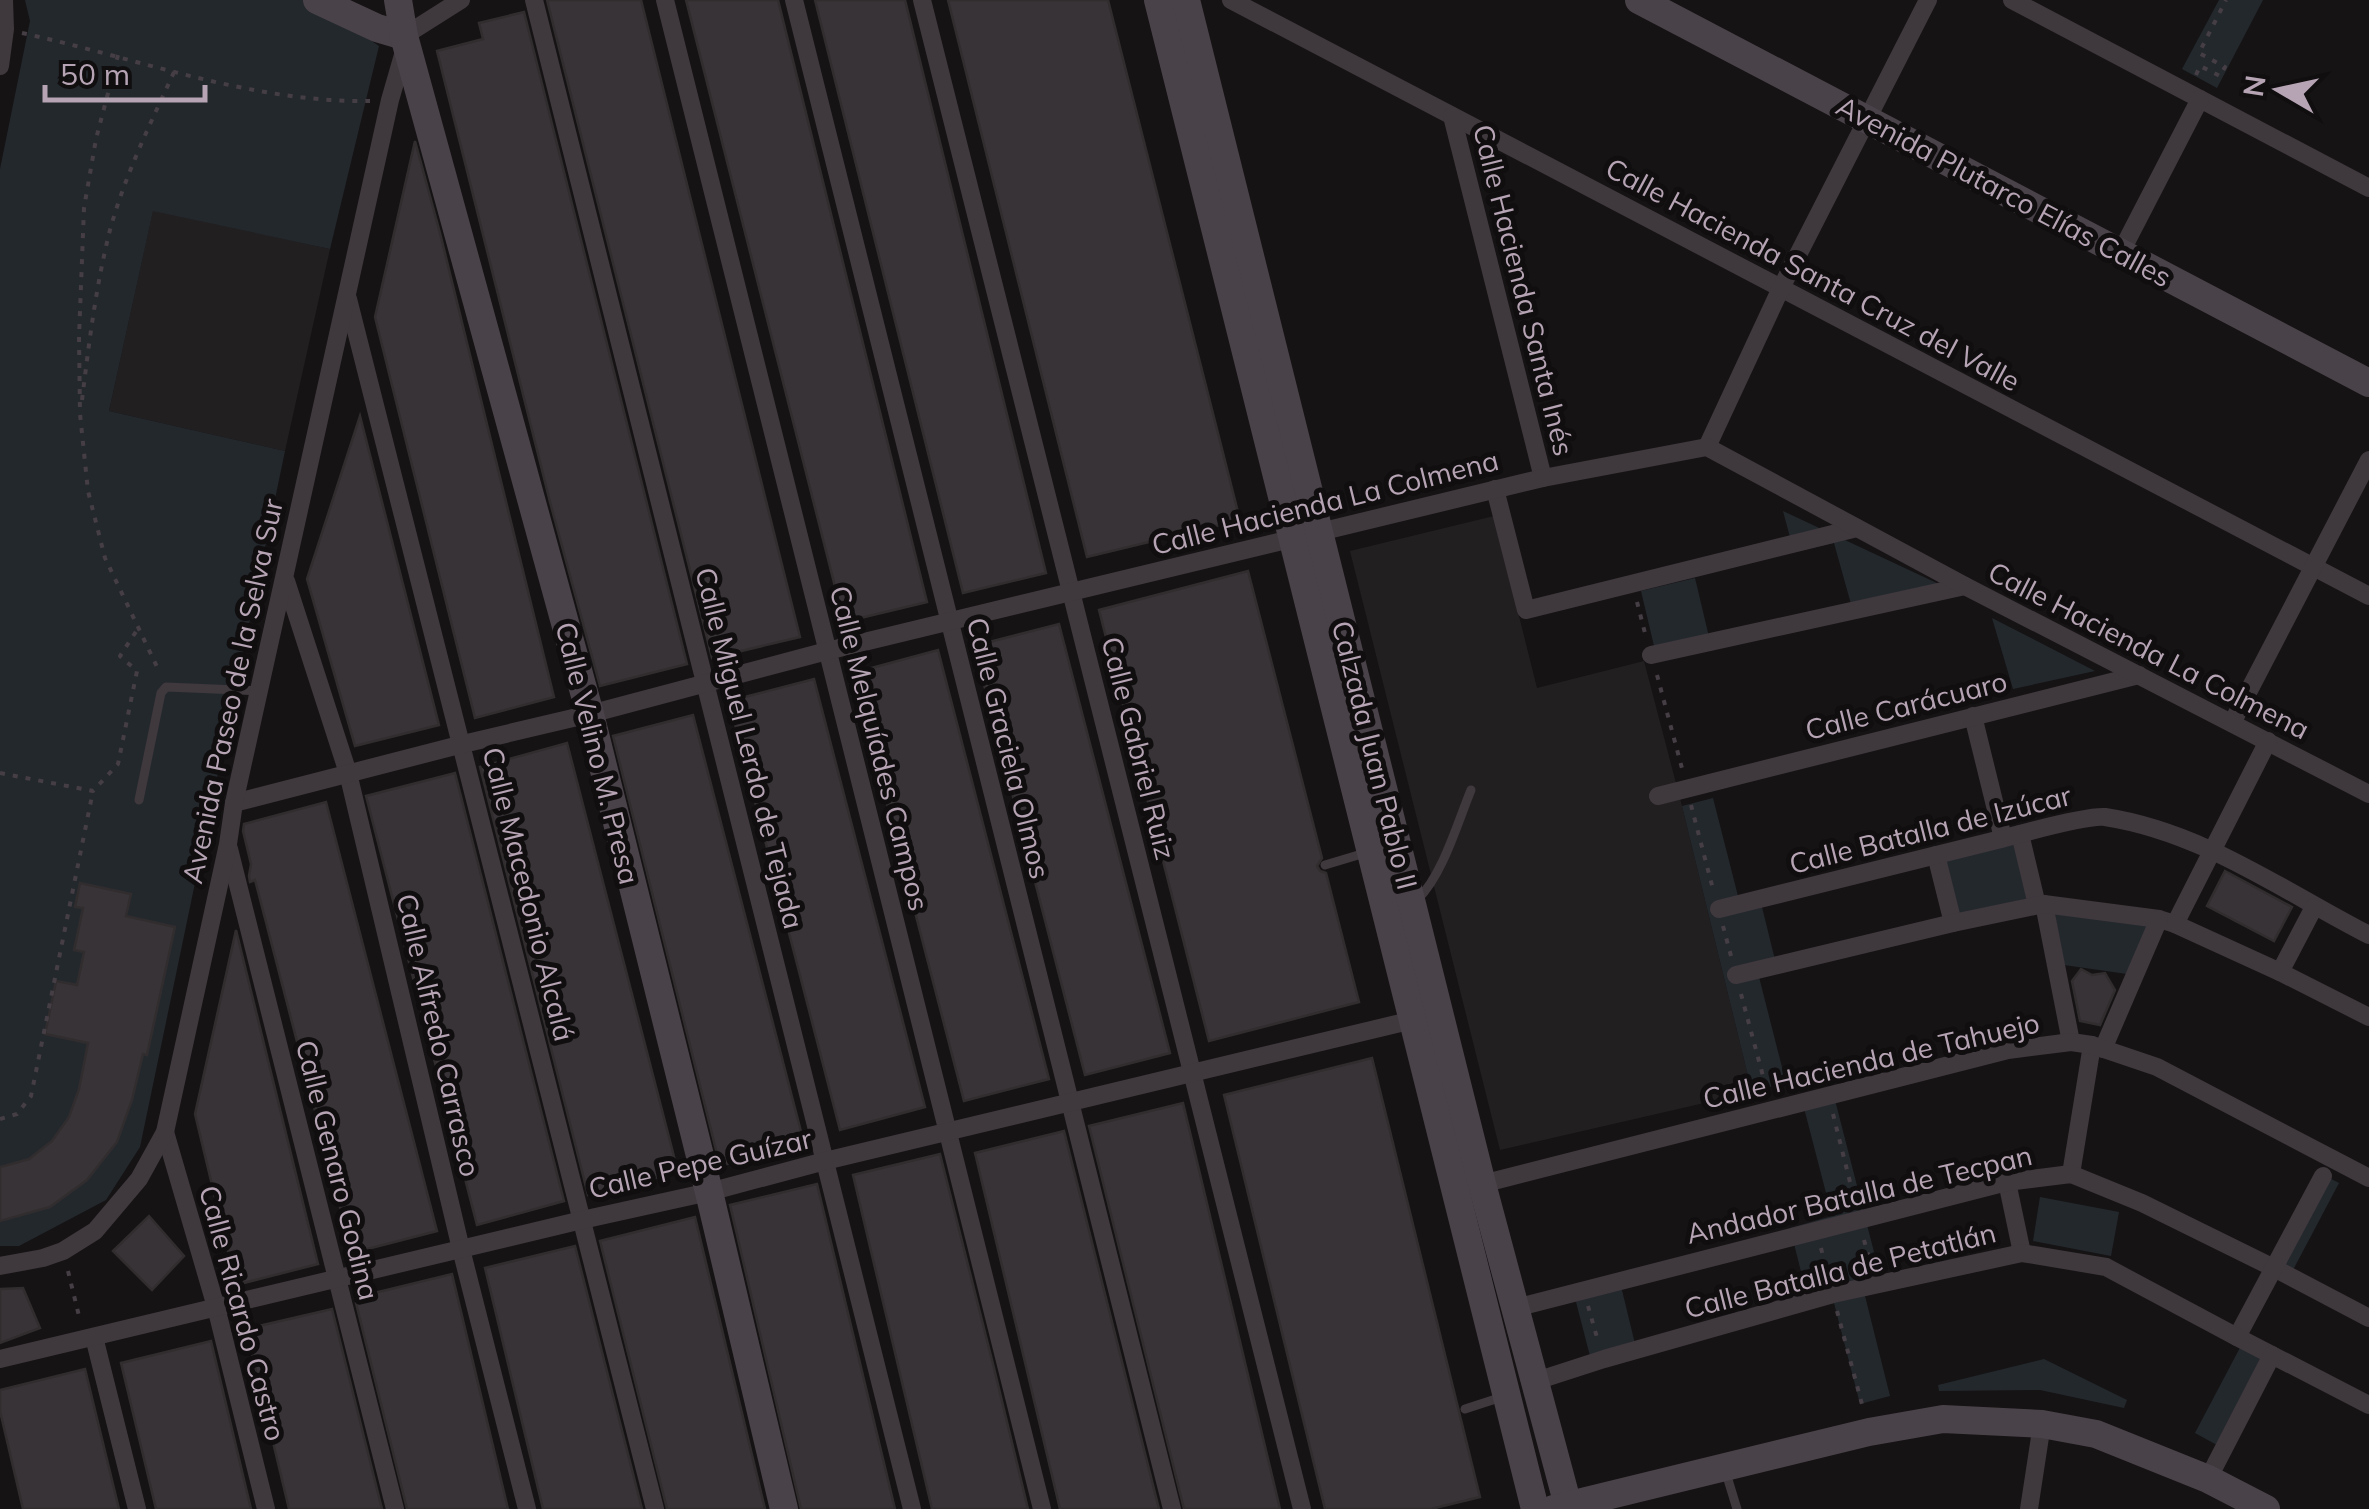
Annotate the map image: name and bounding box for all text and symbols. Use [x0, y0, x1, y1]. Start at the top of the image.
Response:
scale bar [45, 40, 205, 102]
north arrow [2229, 40, 2329, 140]
text: 50 m [60, 55, 130, 93]
text: N [2235, 73, 2273, 99]
street label: Avenida Plutarco Elías Calles [1831, 88, 2177, 294]
street label: Calle Hacienda Santa Inés [1466, 121, 1582, 459]
street label: Calle Hacienda Santa Cruz del Valle [1600, 150, 2026, 398]
street label: Calle Hacienda La Colmena [1148, 442, 1502, 562]
street label: Avenida Paseo de la Selva Sur [174, 495, 290, 887]
street label: Calle Hacienda La Colmena [1982, 554, 2316, 746]
street label: Calle Miguel Lerdo de Tejada [688, 564, 812, 932]
street label: Calle Melquíades Campos [823, 582, 937, 914]
street label: Calle Graciela Olmos [960, 614, 1058, 882]
street label: Calzada Juan Pablo II [1325, 617, 1425, 893]
street label: Calle Velino M. Presa [548, 618, 648, 888]
street label: Calle Gabriel Ruiz [1094, 633, 1184, 863]
street label: Calle Carácuaro [1802, 663, 2010, 747]
street label: Calle Macedonio Alcalá [476, 744, 582, 1044]
street label: Calle Batalla de Izúcar [1785, 777, 2075, 881]
street label: Calle Alfredo Carrasco [389, 890, 489, 1180]
street label: Calle Hacienda de Tahuejo [1699, 1004, 2043, 1116]
street label: Calle Genaro Godina [289, 1036, 387, 1304]
street label: Calle Pepe Guízar [585, 1120, 816, 1206]
street label: Andador Batalla de Tecpan [1683, 1137, 2035, 1251]
street label: Calle Ricardo Castro [192, 1181, 294, 1445]
street label: Calle Batalla de Petatlán [1681, 1214, 1999, 1326]

